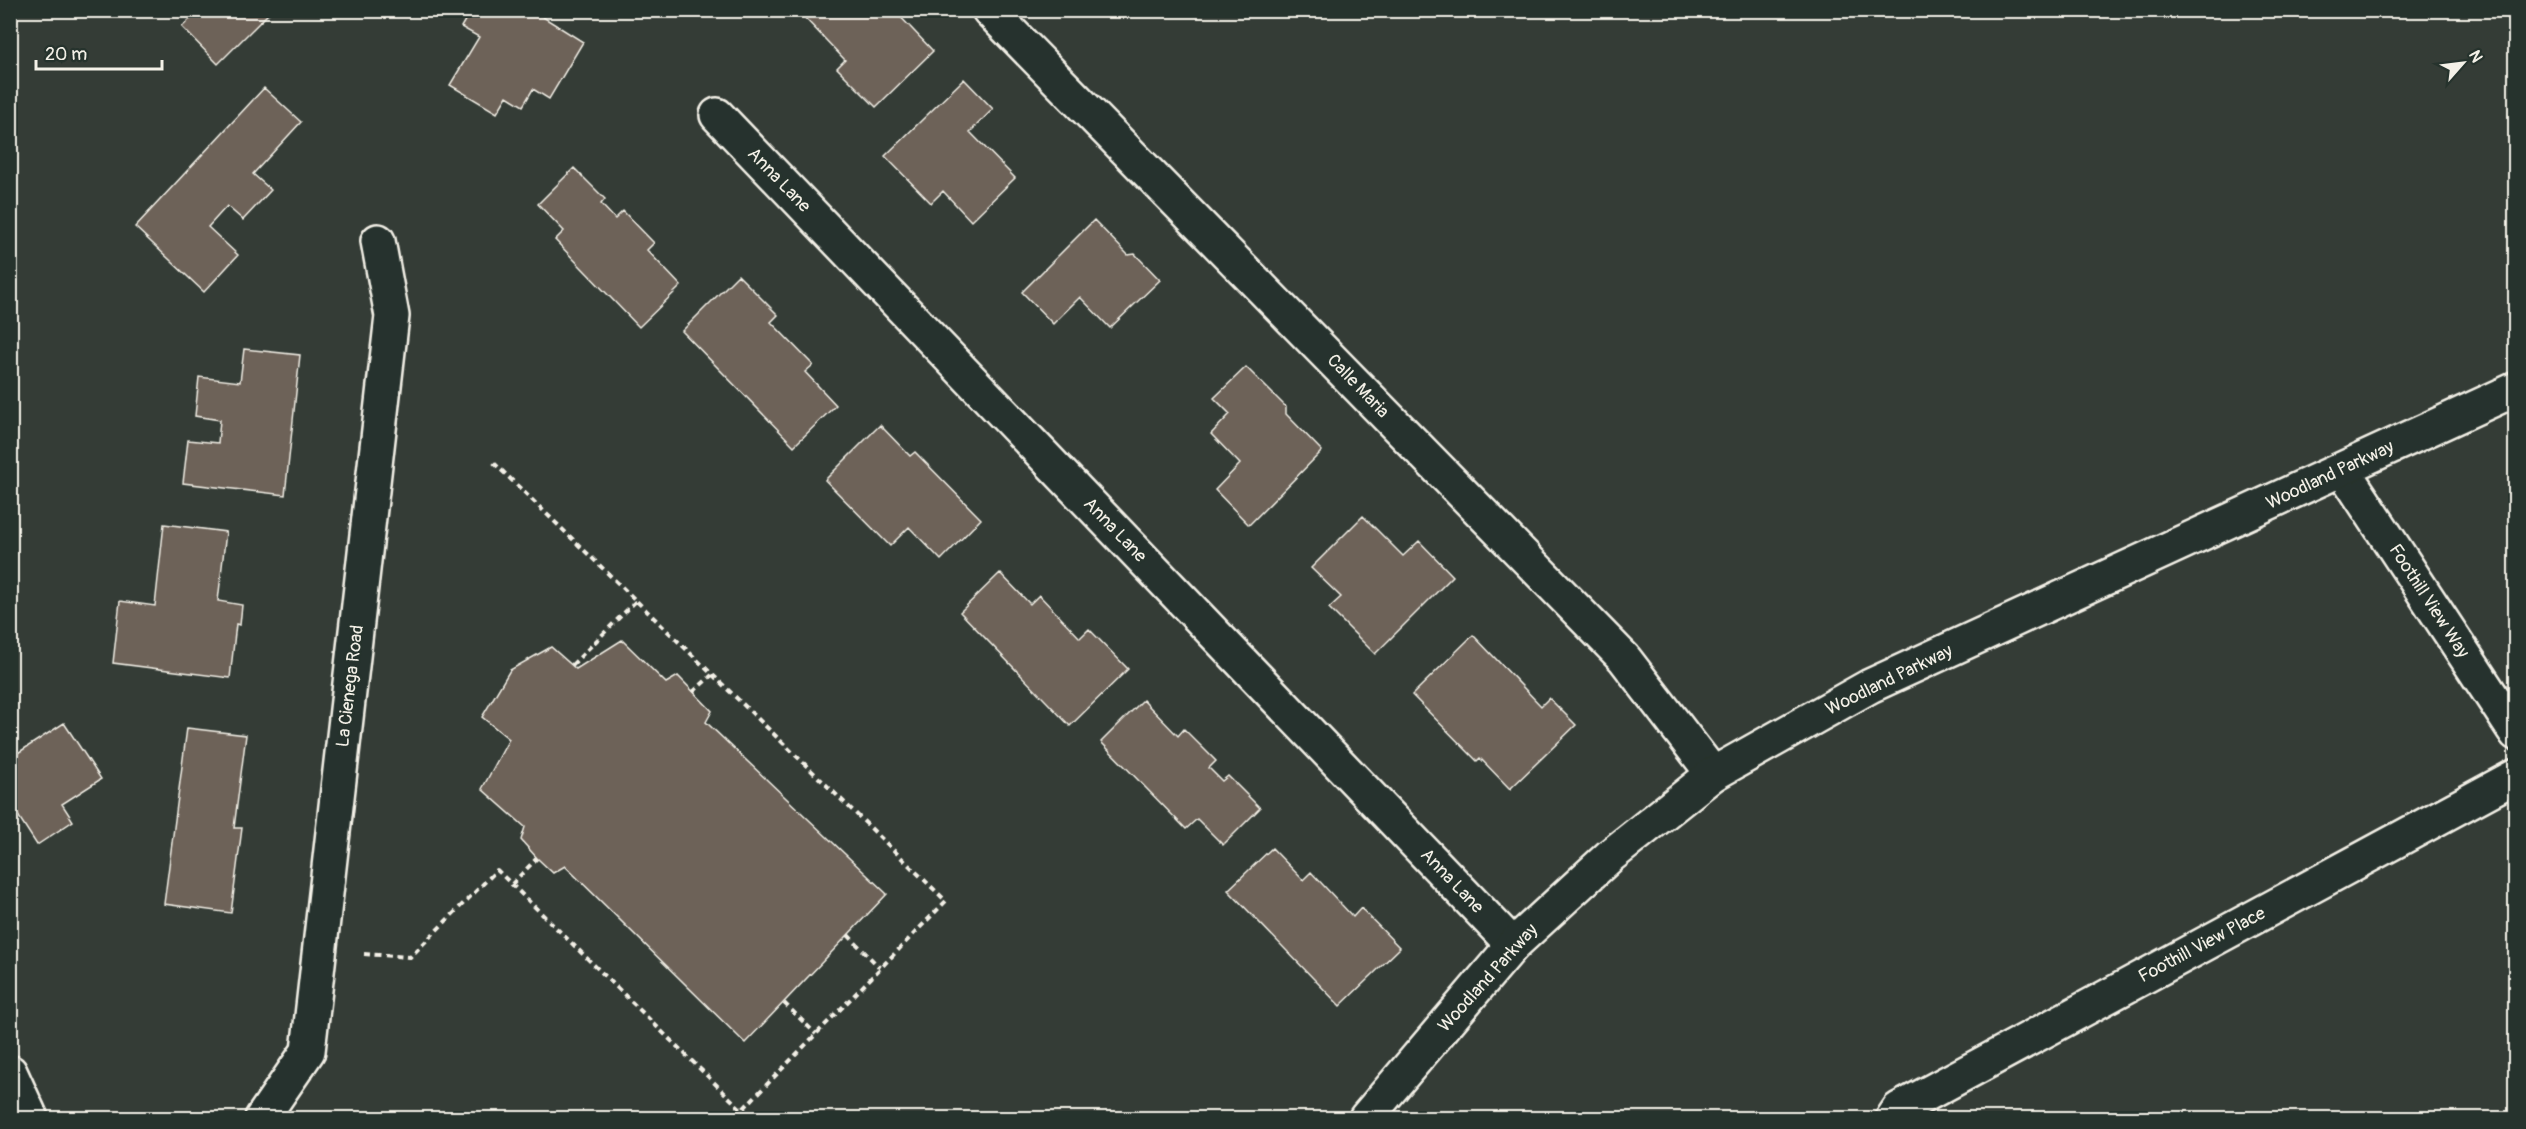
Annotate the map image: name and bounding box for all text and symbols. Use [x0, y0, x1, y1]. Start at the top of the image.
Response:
scale bar [36, 33, 162, 71]
north arrow [2433, 33, 2493, 93]
text: 20 m [45, 43, 87, 66]
text: N [2464, 47, 2487, 66]
street label: Anna Lane [742, 143, 816, 217]
street label: Calle Maria [1322, 349, 1394, 423]
street label: Woodland Parkway [2262, 435, 2398, 515]
street label: Anna Lane [1078, 493, 1152, 567]
street label: Foothill View Way [2384, 540, 2475, 663]
street label: La Cienega Road [331, 624, 369, 748]
street label: Woodland Parkway [1822, 639, 1956, 721]
street label: Anna Lane [1415, 844, 1489, 918]
street label: Foothill View Place [2135, 902, 2269, 988]
street label: Woodland Parkway [1433, 919, 1543, 1037]

